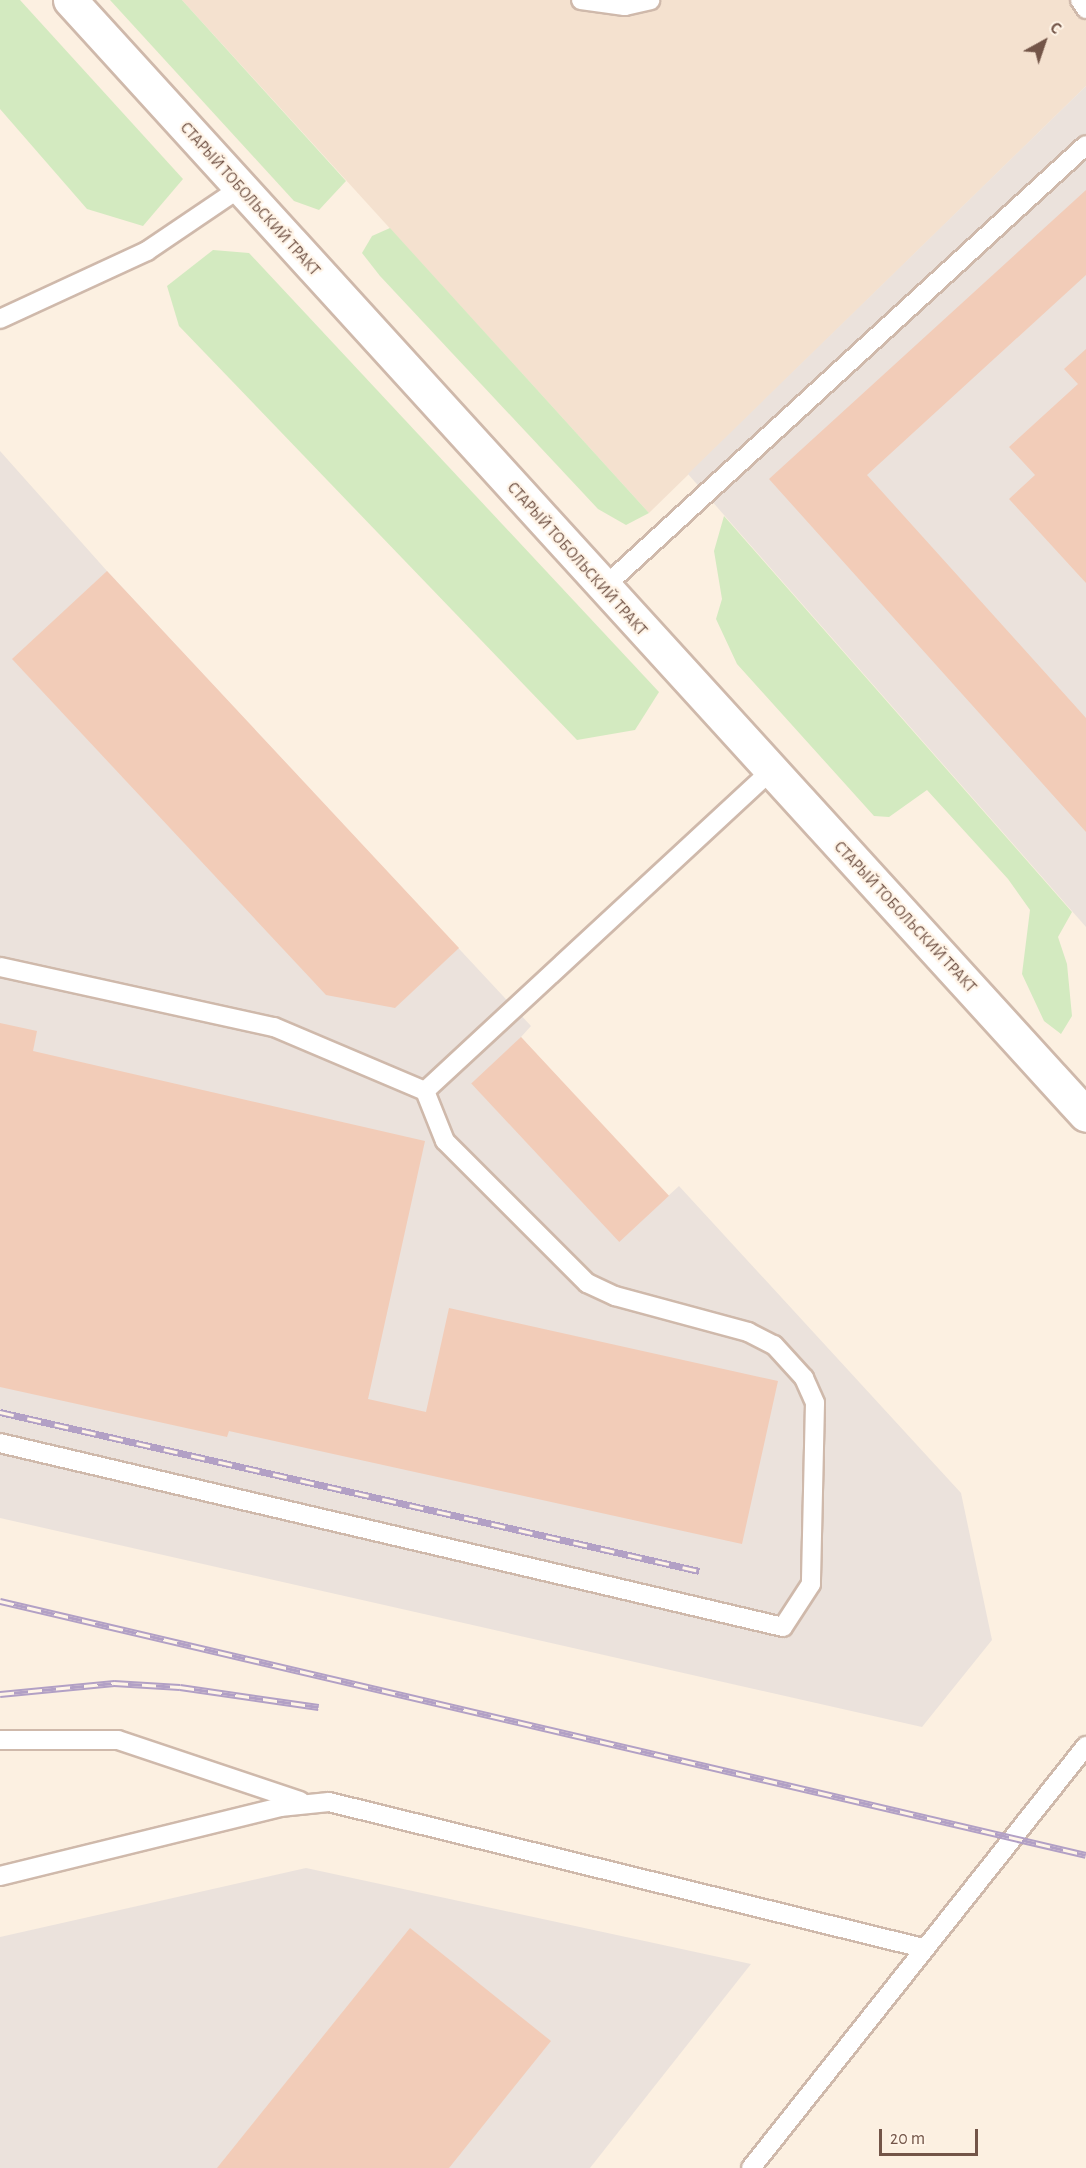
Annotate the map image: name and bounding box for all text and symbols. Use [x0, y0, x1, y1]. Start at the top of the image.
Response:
north arrow [1014, 12, 1074, 72]
text: С [1047, 19, 1064, 37]
street label: СТАРЫЙ ТОБОЛЬСКИЙ ТРАКТ [176, 118, 324, 280]
street label: СТАРЫЙ ТОБОЛЬСКИЙ ТРАКТ [503, 478, 651, 640]
street label: СТАРЫЙ ТОБОЛЬСКИЙ ТРАКТ [830, 837, 980, 997]
scale bar [882, 2117, 981, 2155]
text: 20 m [890, 2130, 925, 2148]

